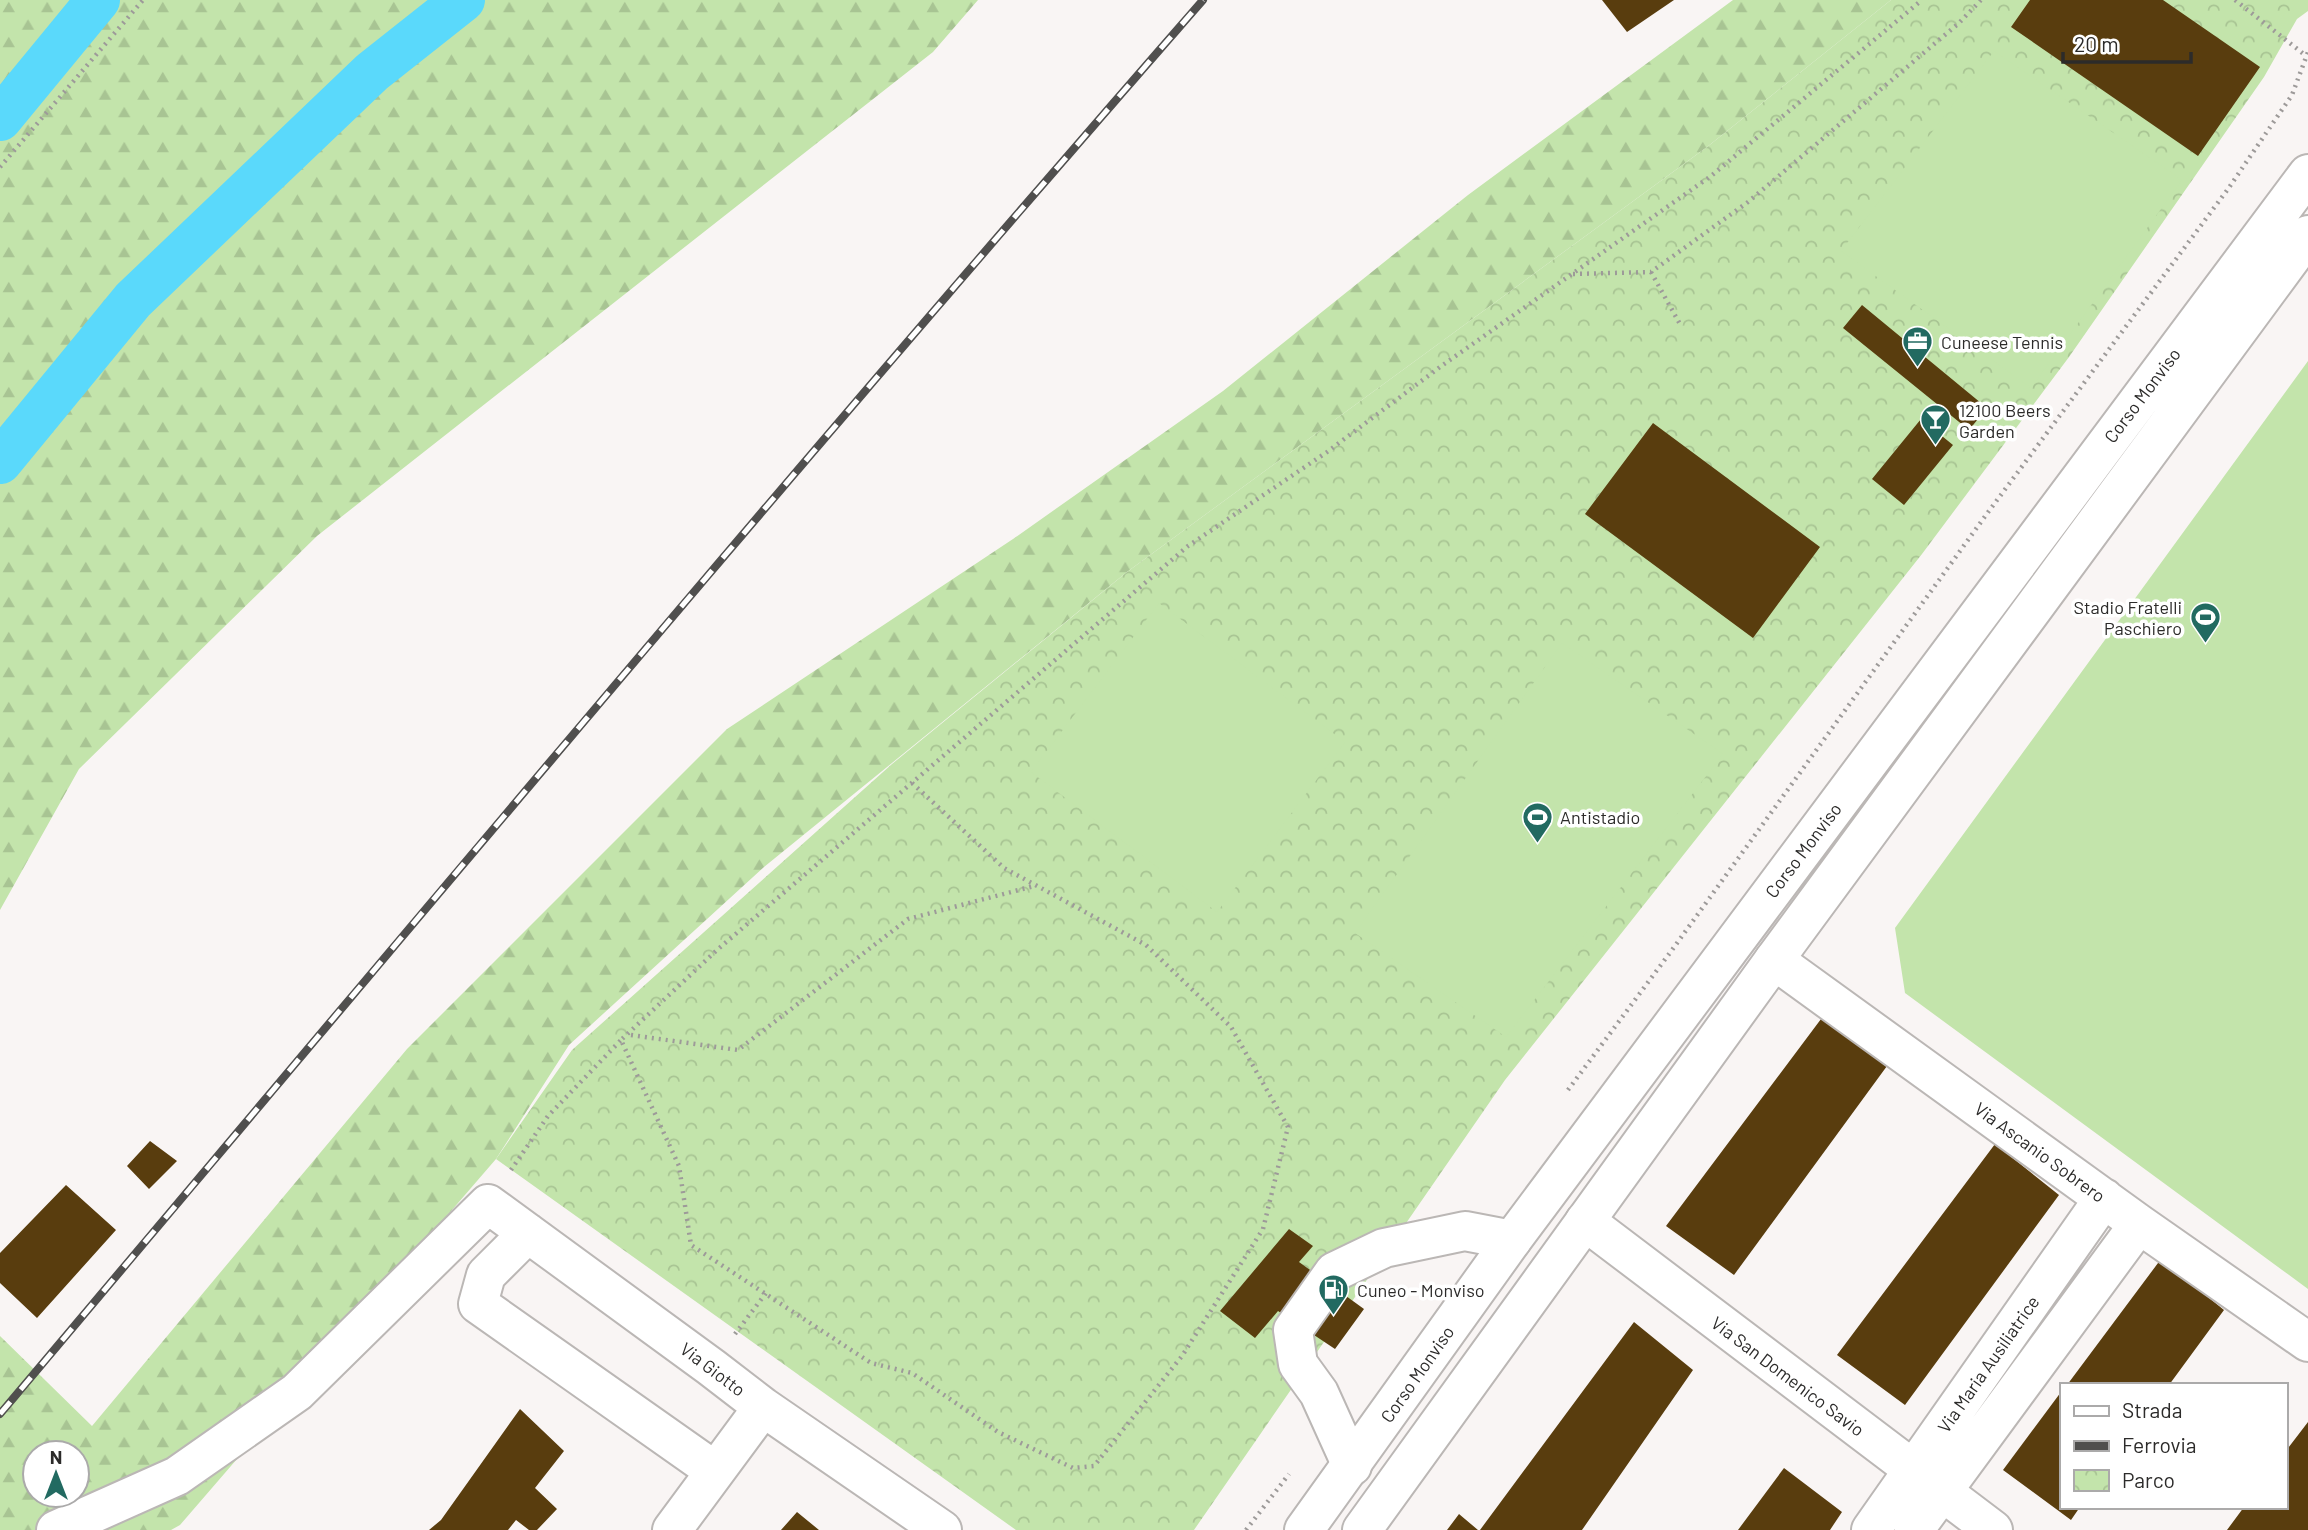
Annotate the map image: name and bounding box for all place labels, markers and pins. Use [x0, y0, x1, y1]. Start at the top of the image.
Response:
office icon: Cuneese Tennis [1901, 325, 1935, 369]
place label: Cuneese Tennis [1941, 331, 2063, 353]
place label: 12100 Beers Garden [1959, 399, 2051, 442]
bar icon: 12100 Beers Garden [1919, 403, 1953, 447]
place label: Stadio Fratelli Paschiero [2074, 596, 2182, 639]
sports icon: Stadio Fratelli Paschiero [2188, 600, 2222, 644]
sports icon: Antistadio [1520, 800, 1554, 844]
place label: Antistadio [1560, 806, 1640, 828]
fuel station icon: Cuneo - Monviso [1317, 1273, 1351, 1317]
place label: Cuneo - Monviso [1357, 1279, 1485, 1301]

